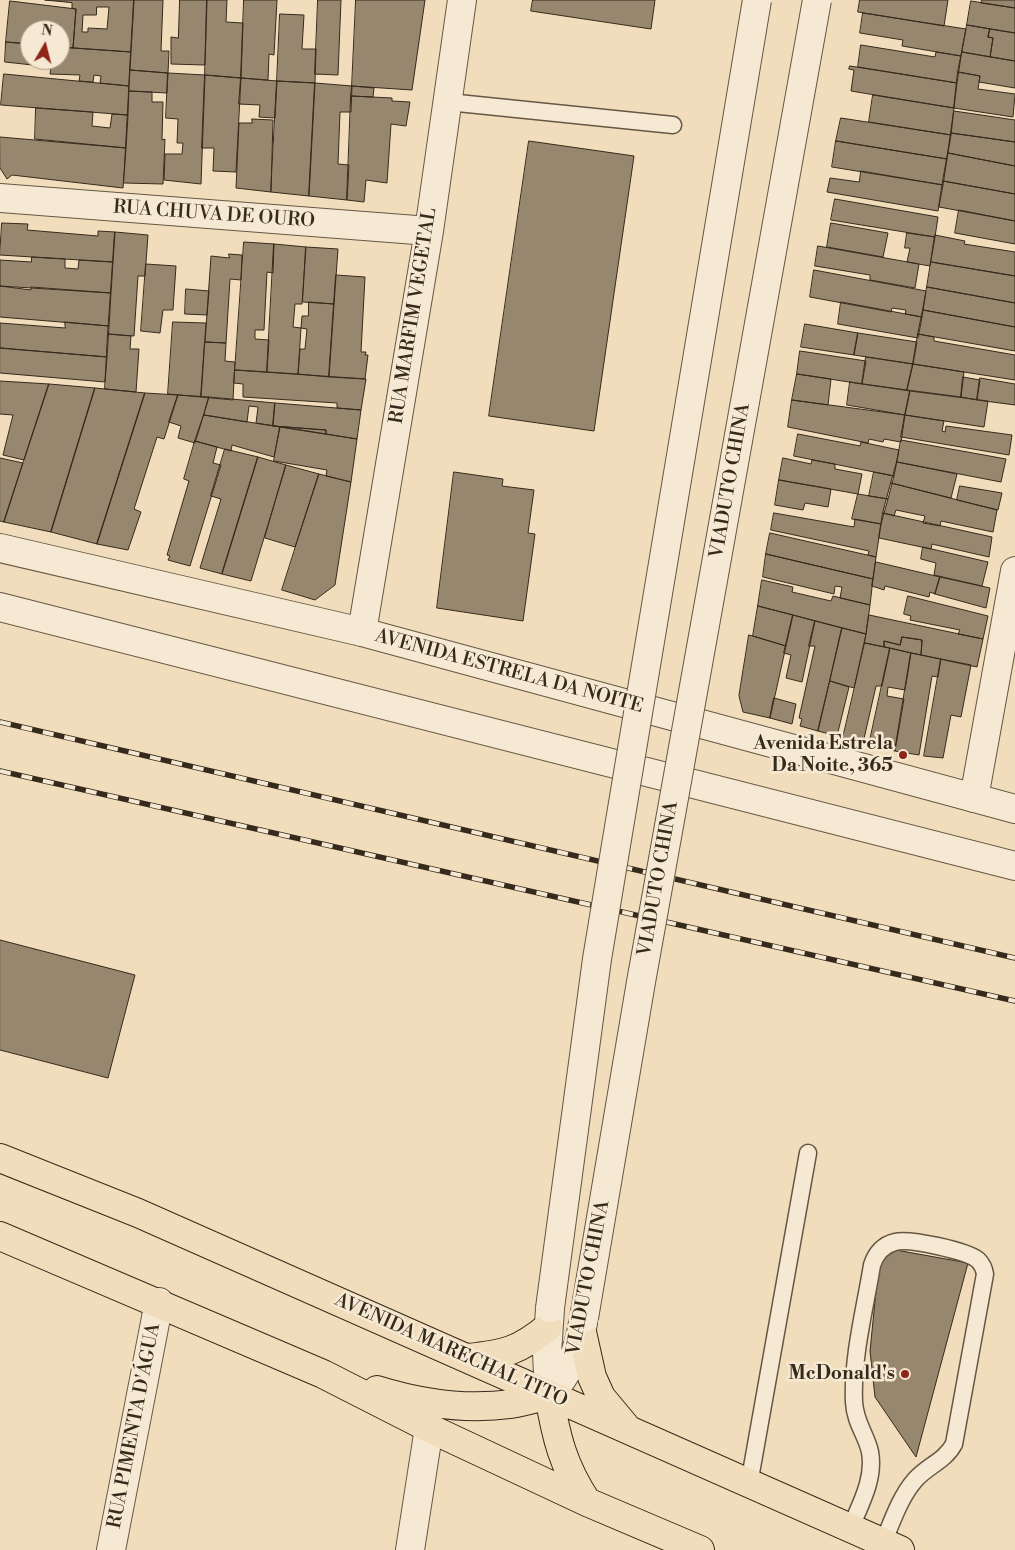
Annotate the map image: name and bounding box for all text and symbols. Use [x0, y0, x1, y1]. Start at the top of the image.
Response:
north arrow [20, 20, 70, 70]
text: N [40, 21, 54, 41]
street label: RUA CHUVA DE OURO [112, 197, 316, 233]
street label: RUA MARFIM VEGETAL [386, 206, 442, 426]
street label: VIADUTO CHINA [706, 402, 756, 560]
street label: AVENIDA ESTRELA DA NOITE [372, 625, 646, 719]
place label: Avenida Estrela Da Noite, 365 [753, 733, 893, 777]
marker: Avenida Estrela Da Noite, 365 [897, 749, 909, 761]
street label: VIADUTO CHINA [634, 800, 684, 958]
street label: VIADUTO CHINA [563, 1199, 615, 1357]
street label: AVENIDA MARECHAL TITO [331, 1289, 571, 1413]
street label: RUA PIMENTA D'ÁGUA [104, 1322, 166, 1530]
place label: McDonald's [788, 1363, 895, 1385]
marker: McDonald's [899, 1368, 911, 1380]

